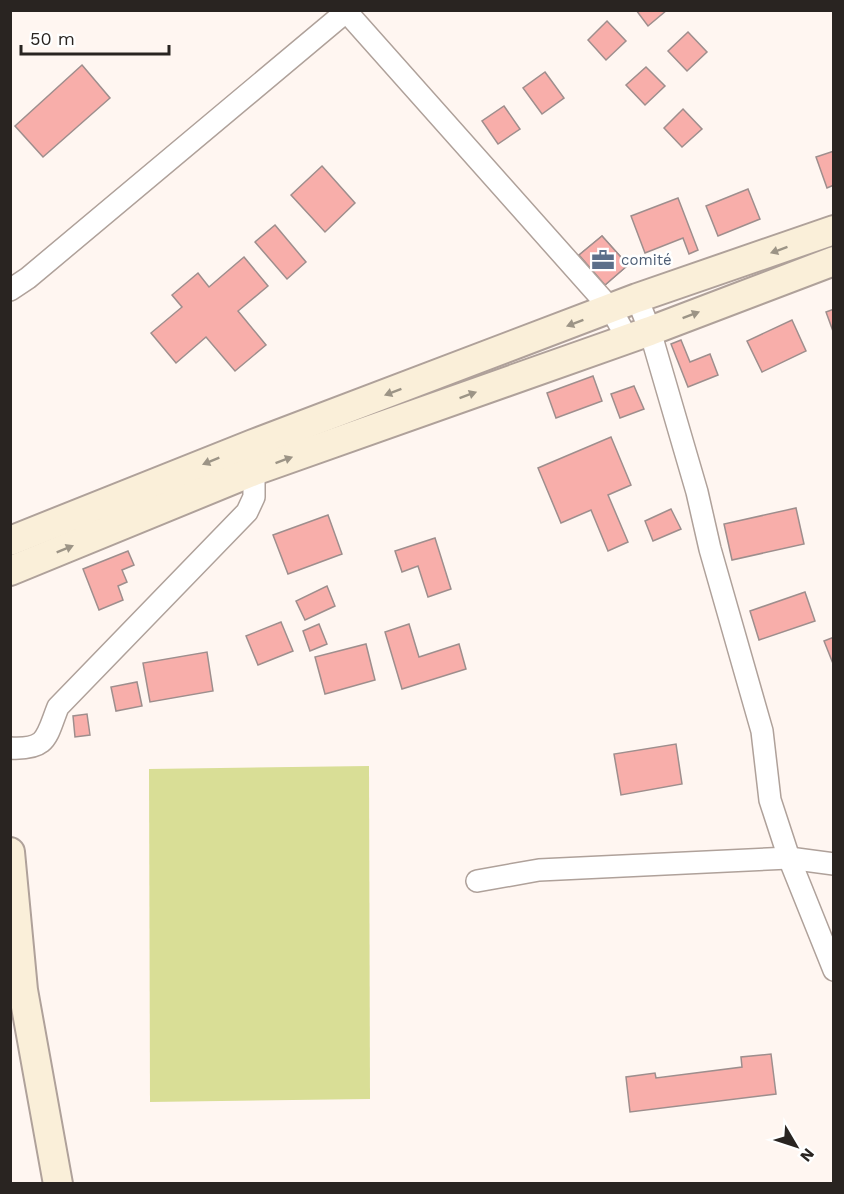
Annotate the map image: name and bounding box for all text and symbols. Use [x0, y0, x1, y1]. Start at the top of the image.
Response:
scale bar [21, 18, 170, 56]
text: 50 m [30, 28, 75, 49]
one-way arrow [769, 246, 787, 256]
office icon: comité [590, 247, 616, 273]
place label: comité [621, 251, 672, 269]
one-way arrow [682, 310, 700, 320]
one-way arrow [566, 319, 584, 328]
one-way arrow [384, 387, 402, 397]
one-way arrow [459, 389, 477, 399]
one-way arrow [275, 454, 293, 464]
one-way arrow [201, 456, 219, 466]
one-way arrow [56, 544, 74, 554]
north arrow [766, 1116, 826, 1176]
text: N [796, 1145, 818, 1166]

